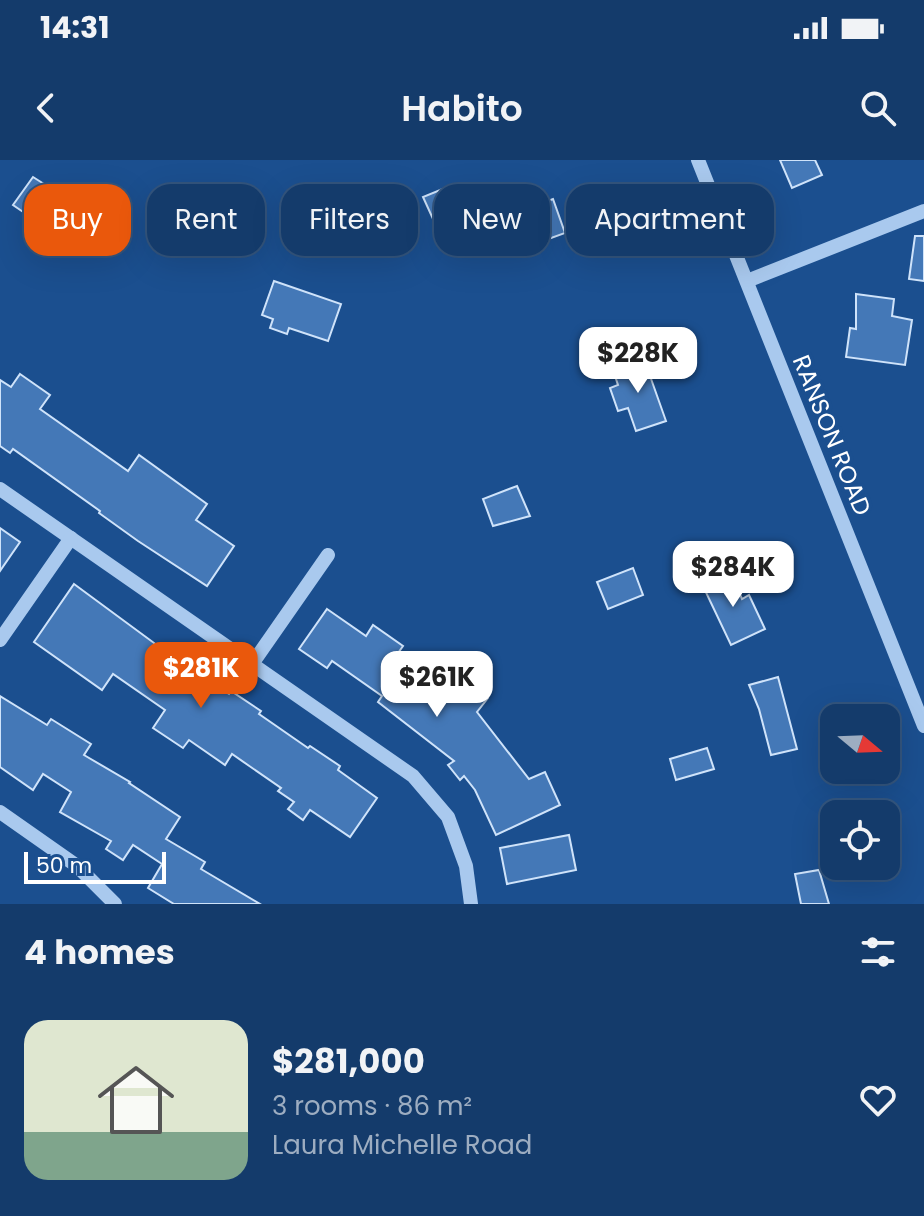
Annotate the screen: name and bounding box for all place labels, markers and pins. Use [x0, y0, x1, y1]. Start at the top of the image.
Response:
pin: $228K [582, 327, 694, 395]
pin: $284K [677, 541, 789, 609]
pin: $281K [145, 642, 257, 710]
pin: $261K [381, 651, 493, 719]

